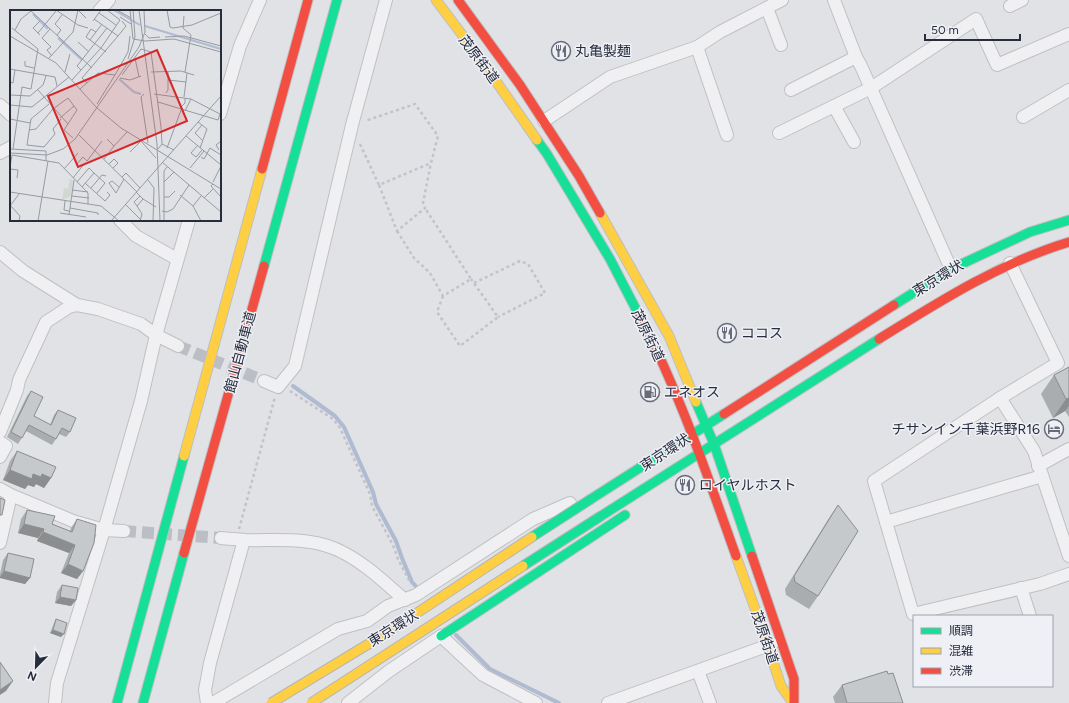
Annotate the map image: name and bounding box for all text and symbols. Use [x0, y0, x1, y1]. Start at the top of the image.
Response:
inset map [10, 10, 221, 221]
scale bar [925, 16, 1020, 42]
text: 50 m [931, 23, 959, 37]
street label: 茂原街道 [455, 32, 502, 87]
restaurant icon: 丸亀製麺 [550, 40, 572, 62]
place label: 丸亀製麺 [575, 43, 631, 60]
street label: 東京環状 [910, 257, 967, 300]
street label: 茂原街道 [628, 306, 667, 364]
street label: 館山自動車道 [221, 309, 260, 395]
restaurant icon: ココス [716, 322, 738, 344]
place label: ココス [741, 325, 783, 342]
fuel station icon: エネオス [639, 381, 661, 403]
place label: エネオス [664, 384, 720, 401]
hotel icon: チサンイン千葉浜野R16 [1043, 418, 1065, 440]
place label: チサンイン千葉浜野R16 [892, 421, 1040, 438]
street label: 東京環状 [637, 430, 693, 475]
restaurant icon: ロイヤルホスト [674, 474, 696, 496]
place label: ロイヤルホスト [699, 477, 797, 494]
street label: 東京環状 [365, 606, 422, 650]
street label: 茂原街道 [747, 608, 782, 666]
legend [913, 615, 1053, 687]
text: 順調 [949, 624, 973, 638]
text: 混雑 [949, 644, 973, 658]
north arrow [16, 647, 56, 687]
text: 渋滞 [949, 664, 973, 678]
text: N [26, 668, 39, 683]

